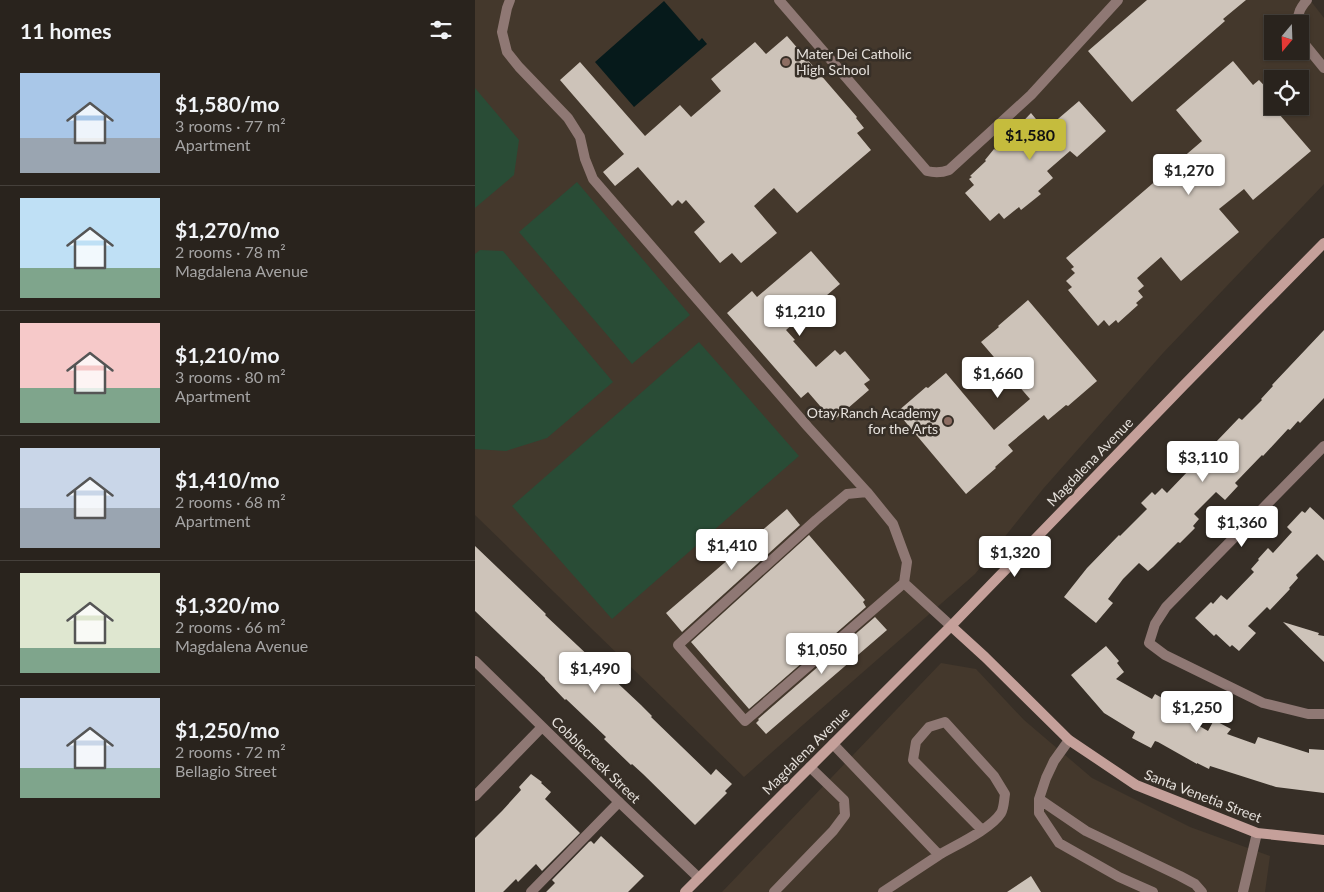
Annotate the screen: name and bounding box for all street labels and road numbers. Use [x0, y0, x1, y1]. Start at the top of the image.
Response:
street label: Magdalena Avenue [1043, 414, 1136, 510]
street label: Magdalena Avenue [758, 703, 853, 798]
street label: Cobblecreek Street [548, 713, 644, 807]
street label: Santa Venetia Street [1142, 765, 1264, 826]

